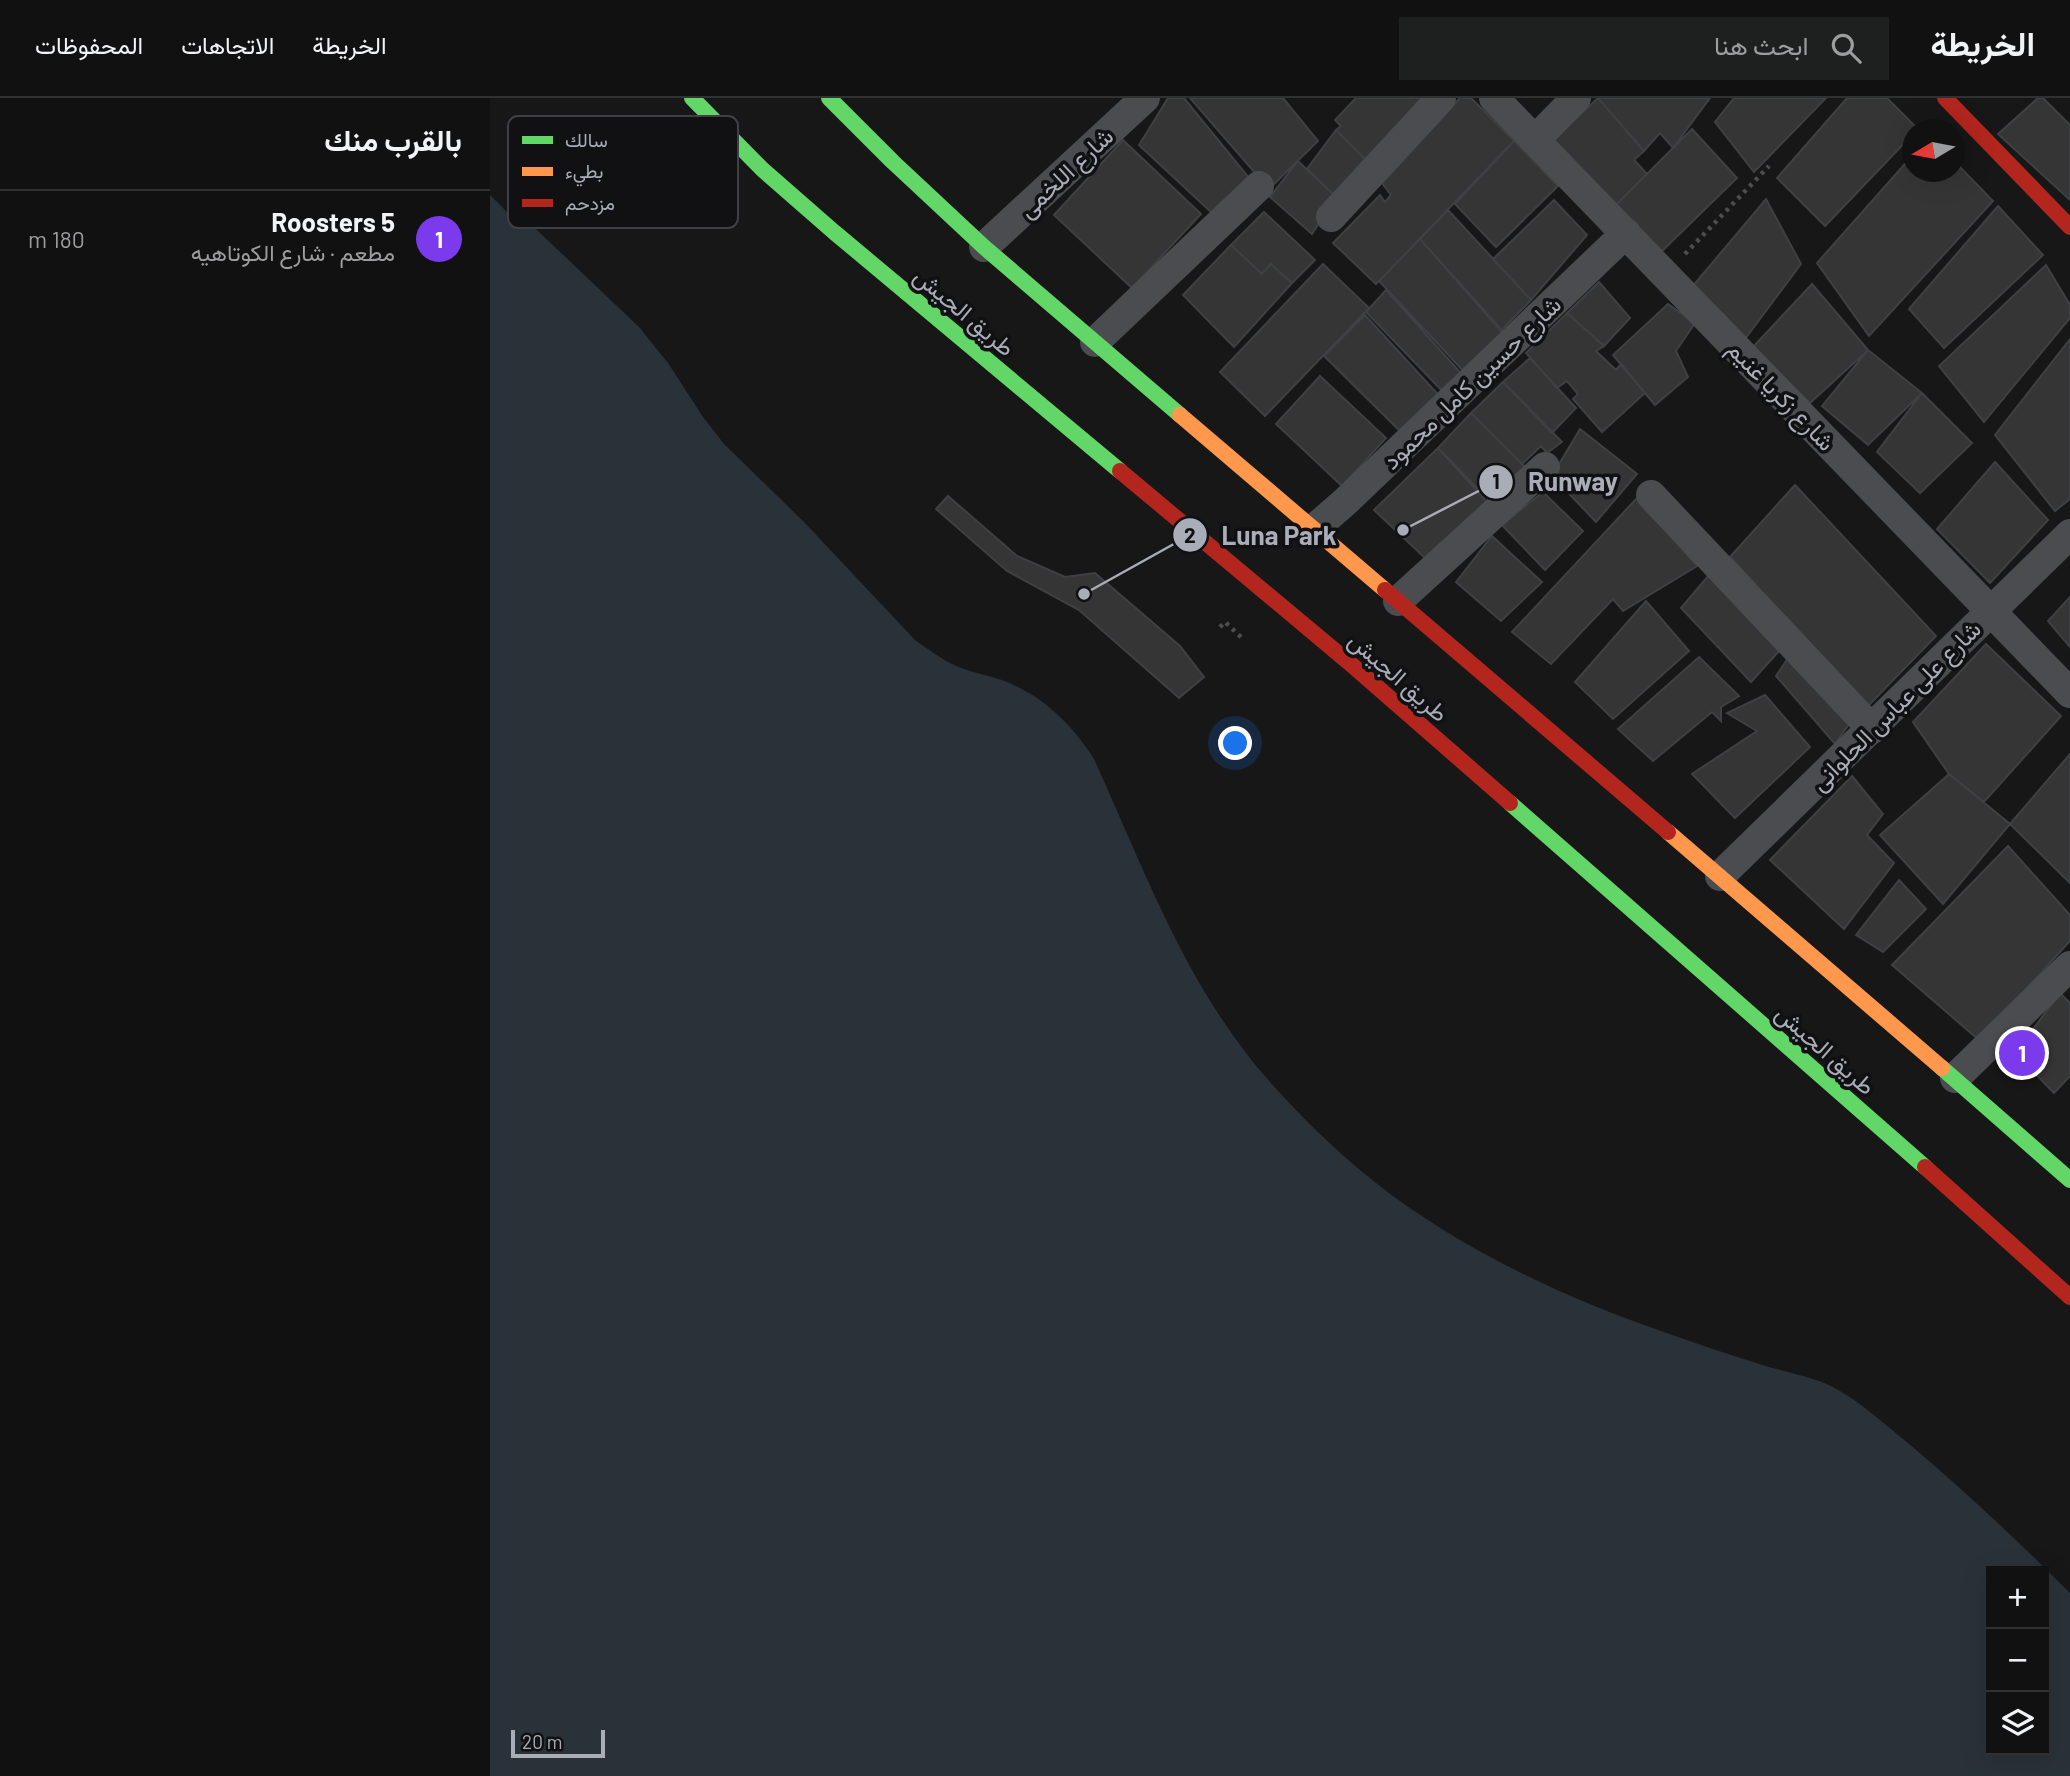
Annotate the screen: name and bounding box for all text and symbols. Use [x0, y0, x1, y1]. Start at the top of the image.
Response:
search box [1399, 17, 1889, 80]
text: الخريطة [1931, 23, 2035, 63]
text: ابحث هنا [1714, 29, 1809, 60]
icon: search [1827, 29, 1865, 67]
text: المحفوظات [35, 30, 143, 59]
text: الاتجاهات [181, 30, 274, 59]
text: الخريطة [312, 30, 387, 59]
legend [508, 116, 738, 228]
north arrow [1902, 119, 1965, 182]
text: بالقرب منك [324, 121, 462, 157]
street label: شارع اللخمى [1012, 121, 1121, 225]
text: سالك [565, 128, 608, 151]
text: بطيء [565, 159, 603, 187]
text: مزدحم [565, 191, 615, 216]
text: 5 Roosters [271, 206, 395, 237]
text: 180 m [28, 225, 85, 253]
text: 1 [435, 225, 443, 253]
text: مطعم · شارع الكوتاهيه [191, 238, 395, 266]
street label: طريق الجيش [907, 260, 1021, 363]
street label: شارع حسين كامل محمود [1376, 289, 1568, 477]
street label: شارع زكريا غنيم [1720, 334, 1842, 458]
callout: Runway [1479, 458, 1631, 505]
text: Runway [1528, 465, 1618, 496]
text: 1 [1492, 468, 1500, 493]
callout: Luna Park [1172, 512, 1350, 559]
text: Luna Park [1221, 519, 1337, 550]
text: 2 [1184, 522, 1196, 547]
street label: شارع على عباس الحلوانى [1804, 614, 1988, 798]
street label: طريق الجيش [1342, 625, 1455, 729]
your location [1218, 726, 1252, 760]
street label: طريق الجيش [1769, 998, 1882, 1102]
pin: 1 [1999, 1027, 2045, 1079]
map controls [1986, 1566, 2049, 1755]
button: + [1986, 1566, 2049, 1629]
button: − [1986, 1629, 2049, 1692]
button: layers [1986, 1692, 2049, 1755]
scale bar [511, 1727, 606, 1759]
text: 20 m [522, 1730, 562, 1753]

